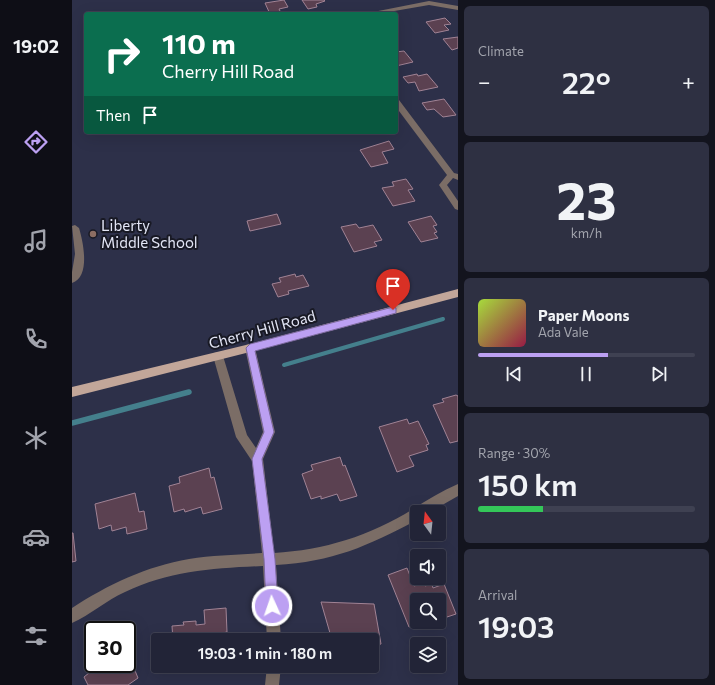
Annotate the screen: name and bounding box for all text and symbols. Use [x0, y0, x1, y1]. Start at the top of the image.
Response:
text: 110 m [162, 26, 236, 60]
icon: right [96, 28, 148, 80]
text: 19:02 [13, 35, 59, 57]
text: Climate [478, 43, 524, 59]
text: Cherry Hill Road [162, 60, 294, 82]
text: 22° [562, 63, 611, 100]
text: − [478, 68, 491, 95]
text: + [682, 68, 695, 95]
icon: arrive [139, 104, 161, 126]
text: Then [96, 106, 131, 124]
icon: directions [22, 128, 50, 156]
text: 23 [557, 167, 616, 231]
place label: Liberty Middle School [101, 216, 198, 251]
text: km/h [571, 225, 602, 241]
icon: music [22, 227, 50, 255]
marker: Liberty Middle School [88, 229, 98, 239]
pin [376, 269, 410, 310]
icon: arrive [382, 275, 404, 297]
street label: Cherry Hill Road [207, 306, 317, 352]
text: Paper Moons [538, 306, 629, 324]
text: Ada Vale [538, 324, 589, 340]
icon: phone [22, 325, 50, 353]
icon: previous [503, 363, 525, 385]
icon: pause [575, 363, 597, 385]
icon: next [648, 363, 670, 385]
icon: climate [22, 424, 50, 452]
text: Range · 30% [478, 445, 550, 461]
text: 150 km [478, 465, 577, 502]
north arrow [410, 505, 446, 541]
map controls [410, 505, 446, 673]
icon: car [22, 523, 50, 551]
button: sound [410, 549, 446, 585]
position arrow [251, 585, 293, 627]
text: Arrival [478, 587, 517, 603]
button: search [410, 593, 446, 629]
text: 19:03 [478, 607, 554, 644]
speed limit sign: 30 [84, 621, 136, 673]
icon: filters [22, 622, 50, 650]
button: layers [410, 637, 446, 673]
text: 19:03 · 1 min · 180 m [198, 644, 332, 662]

